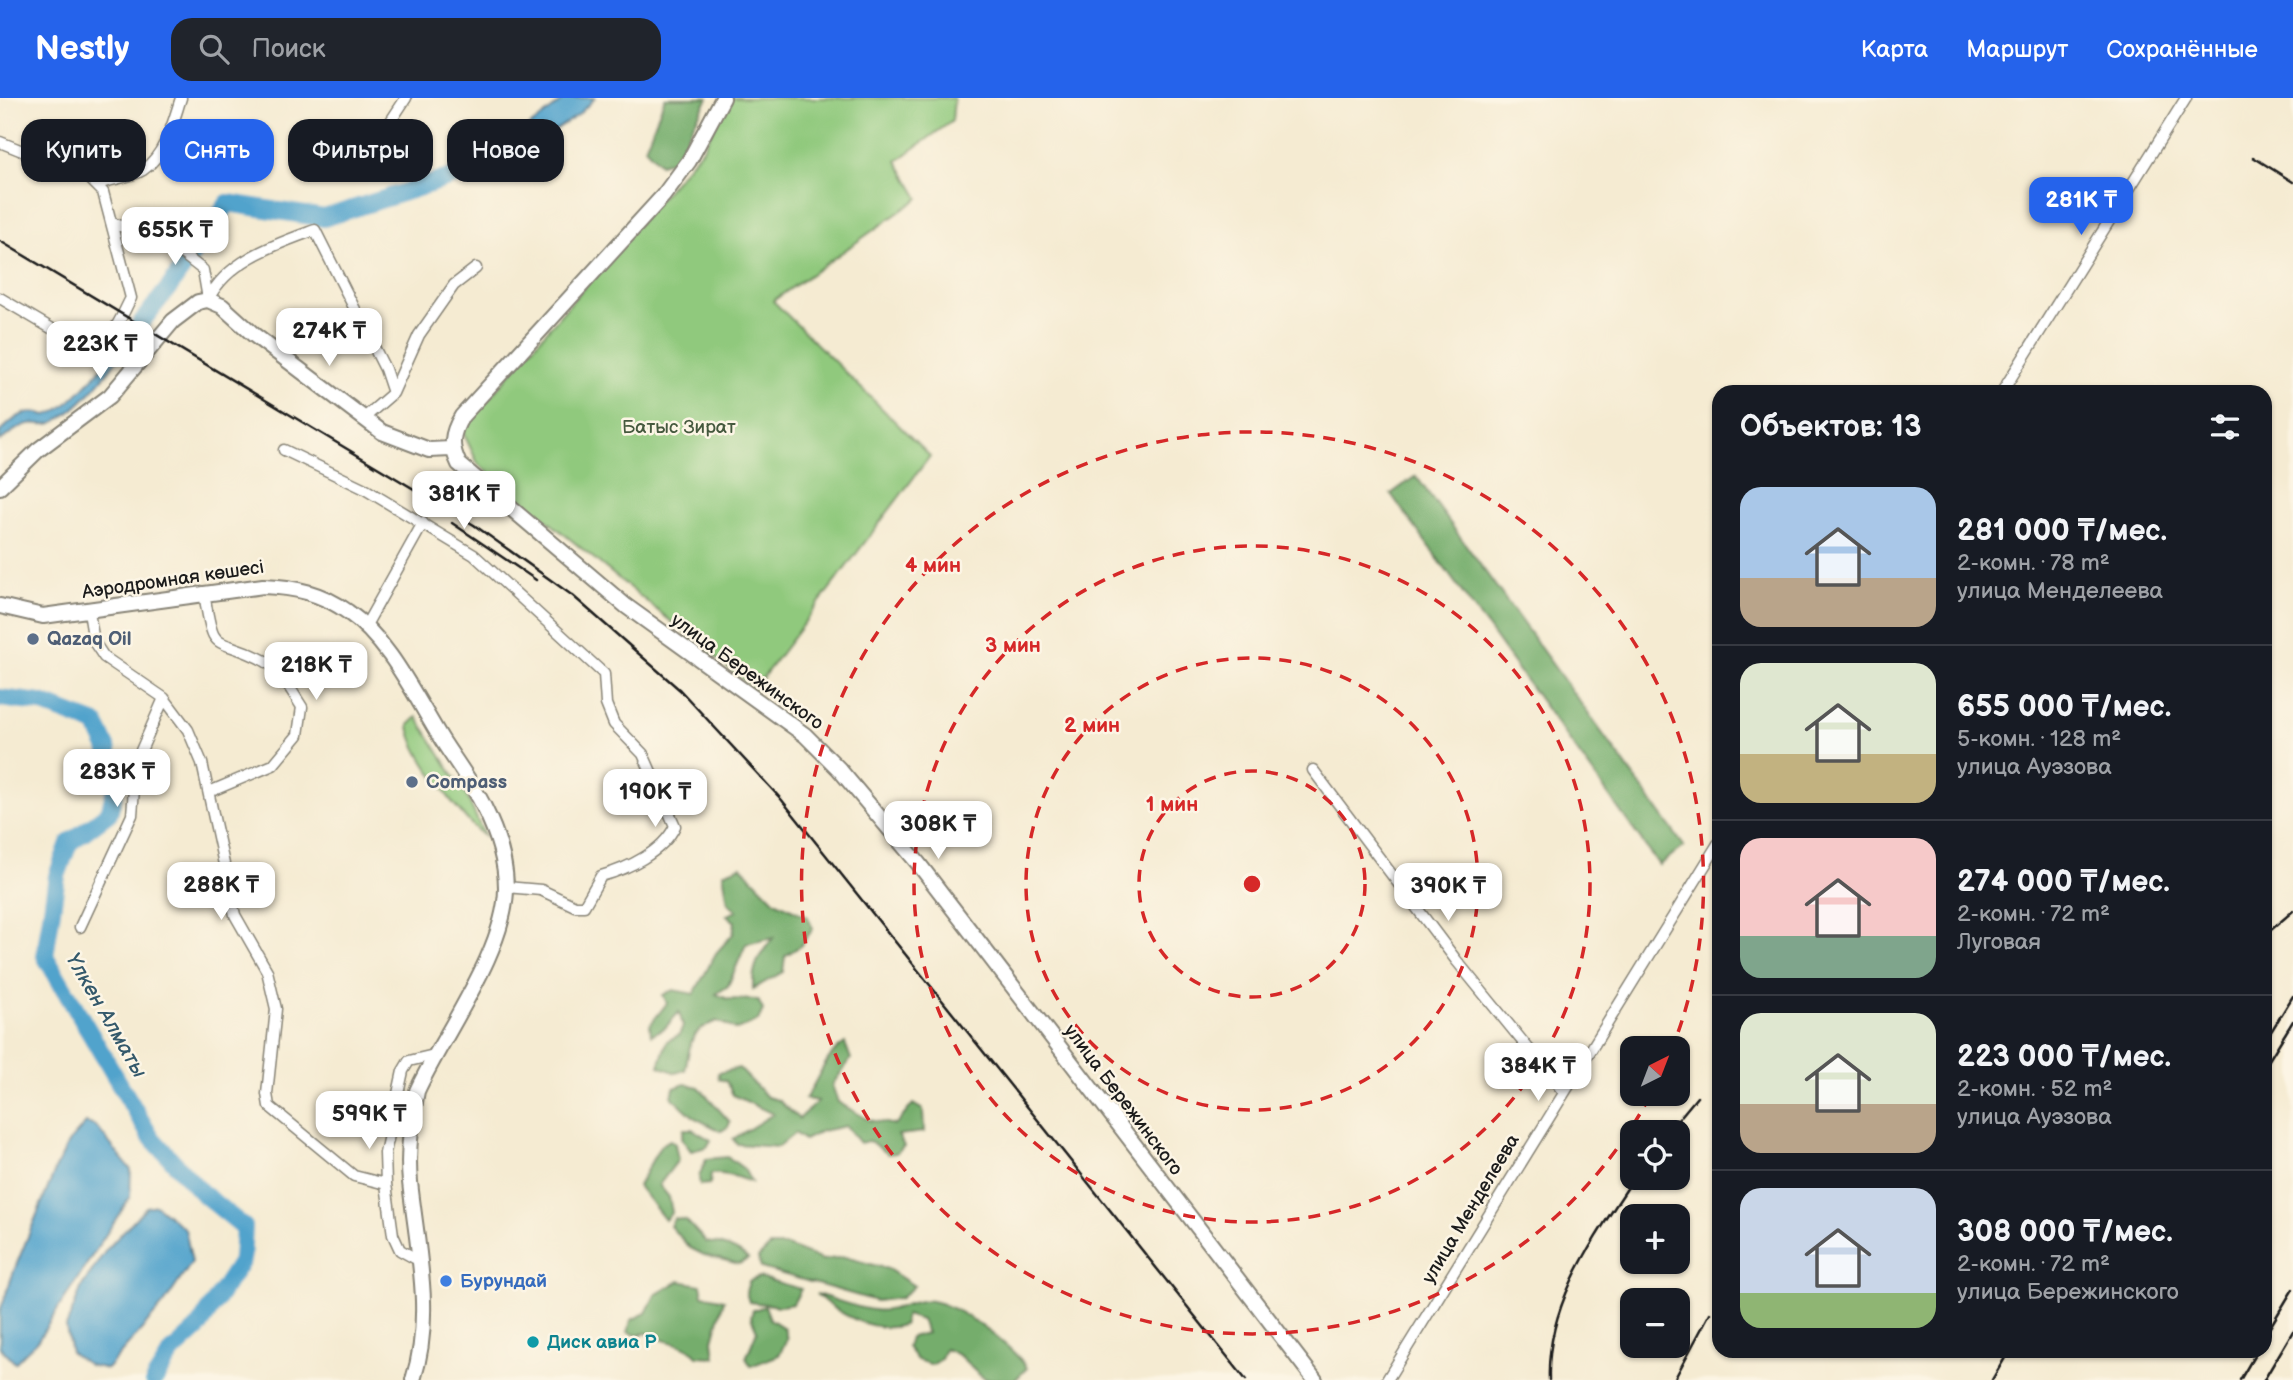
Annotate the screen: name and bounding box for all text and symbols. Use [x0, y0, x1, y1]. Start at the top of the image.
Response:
search box [171, 18, 661, 81]
text: Nestly [35, 29, 129, 69]
icon: search [195, 30, 233, 68]
text: Поиск [251, 34, 326, 65]
text: Карта [1861, 35, 1928, 64]
text: Маршрут [1966, 35, 2068, 64]
text: Сохранённые [2106, 35, 2258, 64]
chip: Купить [21, 119, 146, 182]
chip: Снять [160, 119, 274, 182]
chip: Фильтры [288, 119, 433, 182]
chip: Новое [447, 119, 564, 182]
pin: 281K ₸ [2024, 178, 2138, 237]
text: 281K ₸ [2045, 186, 2117, 214]
pin: 655K ₸ [118, 208, 232, 267]
text: 655K ₸ [138, 216, 212, 244]
pin: 274K ₸ [272, 308, 386, 368]
text: 274K ₸ [292, 317, 366, 345]
pin: 223K ₸ [43, 322, 157, 381]
text: 223K ₸ [63, 330, 137, 358]
icon: filters [2206, 408, 2244, 446]
text: Объектов: 13 [1740, 409, 1921, 445]
park label: Батыс Зират [622, 416, 736, 439]
pin: 381K ₸ [407, 472, 521, 531]
text: 381K ₸ [428, 480, 500, 508]
text: 281 000 ₸/мес. [1957, 513, 2167, 549]
icon: home [1796, 515, 1880, 599]
text: 2-комн. · 78 m² [1957, 549, 2110, 577]
text: 4 мин [905, 553, 961, 578]
street label: Аэродромная көшесі [80, 556, 265, 604]
text: улица Менделеева [1957, 577, 2163, 605]
street label: улица Бережинского [666, 609, 828, 735]
place label: Qazaq Oil [47, 628, 131, 651]
marker: Qazaq Oil [25, 631, 41, 647]
text: 3 мин [985, 633, 1041, 658]
pin: 218K ₸ [259, 642, 373, 702]
text: 218K ₸ [280, 651, 352, 679]
text: 655 000 ₸/мес. [1957, 689, 2171, 725]
icon: home [1796, 691, 1880, 775]
text: 2 мин [1064, 713, 1120, 738]
text: 5-комн. · 128 m² [1957, 725, 2121, 753]
pin: 283K ₸ [60, 750, 174, 809]
text: улица Ауэзова [1957, 753, 2112, 781]
text: 283K ₸ [79, 758, 155, 786]
pin: 190K ₸ [598, 770, 712, 829]
place label: Compass [426, 771, 507, 794]
marker: Compass [404, 774, 420, 790]
text: 190K ₸ [619, 778, 691, 806]
text: 1 мин [1146, 792, 1198, 817]
pin: 308K ₸ [881, 802, 995, 861]
text: 308K ₸ [900, 810, 976, 838]
pin: 288K ₸ [164, 862, 278, 922]
pin: 390K ₸ [1391, 864, 1505, 923]
text: 274 000 ₸/мес. [1957, 864, 2170, 900]
icon: home [1796, 866, 1880, 950]
text: 288K ₸ [183, 871, 259, 899]
centre of rings [1240, 872, 1264, 896]
text: 390K ₸ [1410, 872, 1486, 900]
text: 2-комн. · 72 m² [1957, 900, 2110, 928]
text: Луговая [1957, 928, 2041, 956]
water label: Үлкен Алматы [60, 948, 152, 1082]
street label: улица Бережинского [1059, 1020, 1187, 1180]
north arrow [1620, 1036, 1690, 1106]
map controls [1620, 1036, 1690, 1358]
text: 223 000 ₸/мес. [1957, 1039, 2171, 1075]
icon: home [1796, 1041, 1880, 1125]
pin: 384K ₸ [1481, 1044, 1595, 1103]
text: 384K ₸ [1500, 1052, 1576, 1080]
text: 2-комн. · 52 m² [1957, 1075, 2112, 1103]
pin: 599K ₸ [312, 1091, 426, 1151]
text: 599K ₸ [332, 1100, 406, 1128]
text: улица Ауэзова [1957, 1103, 2112, 1131]
button: locate [1620, 1120, 1690, 1190]
street label: улица Менделеева [1417, 1130, 1525, 1288]
button: + [1620, 1204, 1690, 1274]
text: 308 000 ₸/мес. [1957, 1214, 2173, 1250]
icon: home [1796, 1216, 1880, 1300]
text: 2-комн. · 72 m² [1957, 1250, 2110, 1278]
place label: Бурундай [460, 1270, 547, 1293]
marker: Бурундай [438, 1273, 454, 1289]
text: улица Бережинского [1957, 1278, 2179, 1306]
button: − [1620, 1288, 1690, 1358]
place label: Диск авиа Р [547, 1331, 657, 1354]
marker: Диск авиа Р [525, 1334, 541, 1350]

